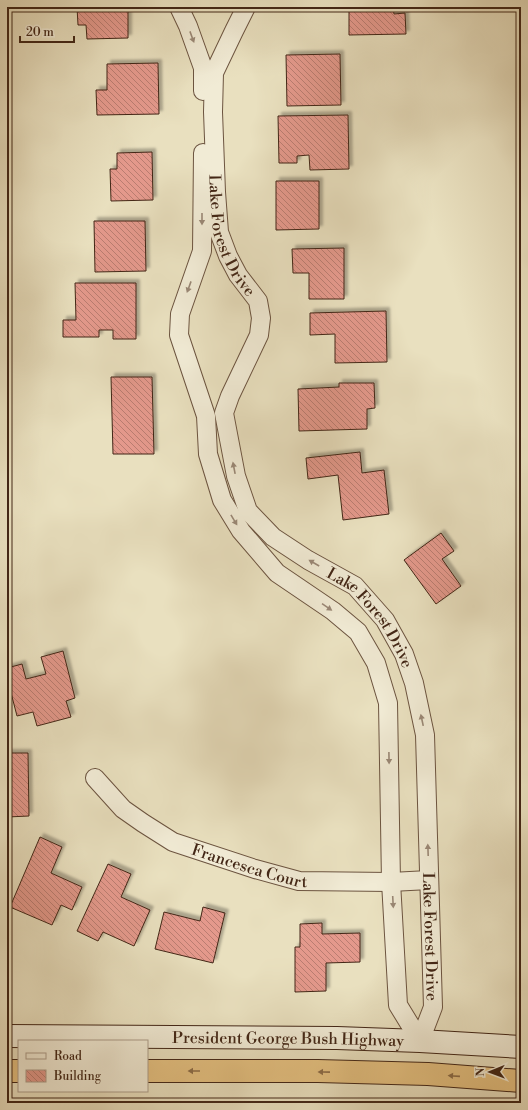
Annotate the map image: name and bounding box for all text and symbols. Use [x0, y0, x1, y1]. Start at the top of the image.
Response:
scale bar [20, 18, 74, 44]
text: 20 m [26, 25, 54, 40]
one-way arrow [189, 32, 195, 44]
street label: Lake Forest Drive [204, 174, 260, 300]
one-way arrow [199, 213, 206, 225]
one-way arrow [186, 282, 192, 294]
one-way arrow [231, 462, 237, 474]
one-way arrow [230, 514, 237, 526]
one-way arrow [308, 560, 320, 566]
street label: Lake Forest Drive [323, 563, 417, 671]
one-way arrow [322, 603, 333, 611]
one-way arrow [418, 714, 424, 726]
one-way arrow [386, 752, 392, 765]
street label: Francesca Court [189, 840, 308, 892]
one-way arrow [425, 844, 432, 856]
street label: Lake Forest Drive [418, 872, 442, 1001]
one-way arrow [389, 896, 396, 908]
street label: President George Bush Highway [172, 1028, 405, 1051]
legend [18, 1040, 148, 1092]
text: Road [54, 1049, 82, 1064]
north arrow [470, 1052, 510, 1092]
text: N [474, 1067, 488, 1077]
one-way arrow [187, 1068, 200, 1074]
one-way arrow [318, 1068, 330, 1075]
text: Building [53, 1069, 102, 1084]
one-way arrow [448, 1073, 460, 1080]

